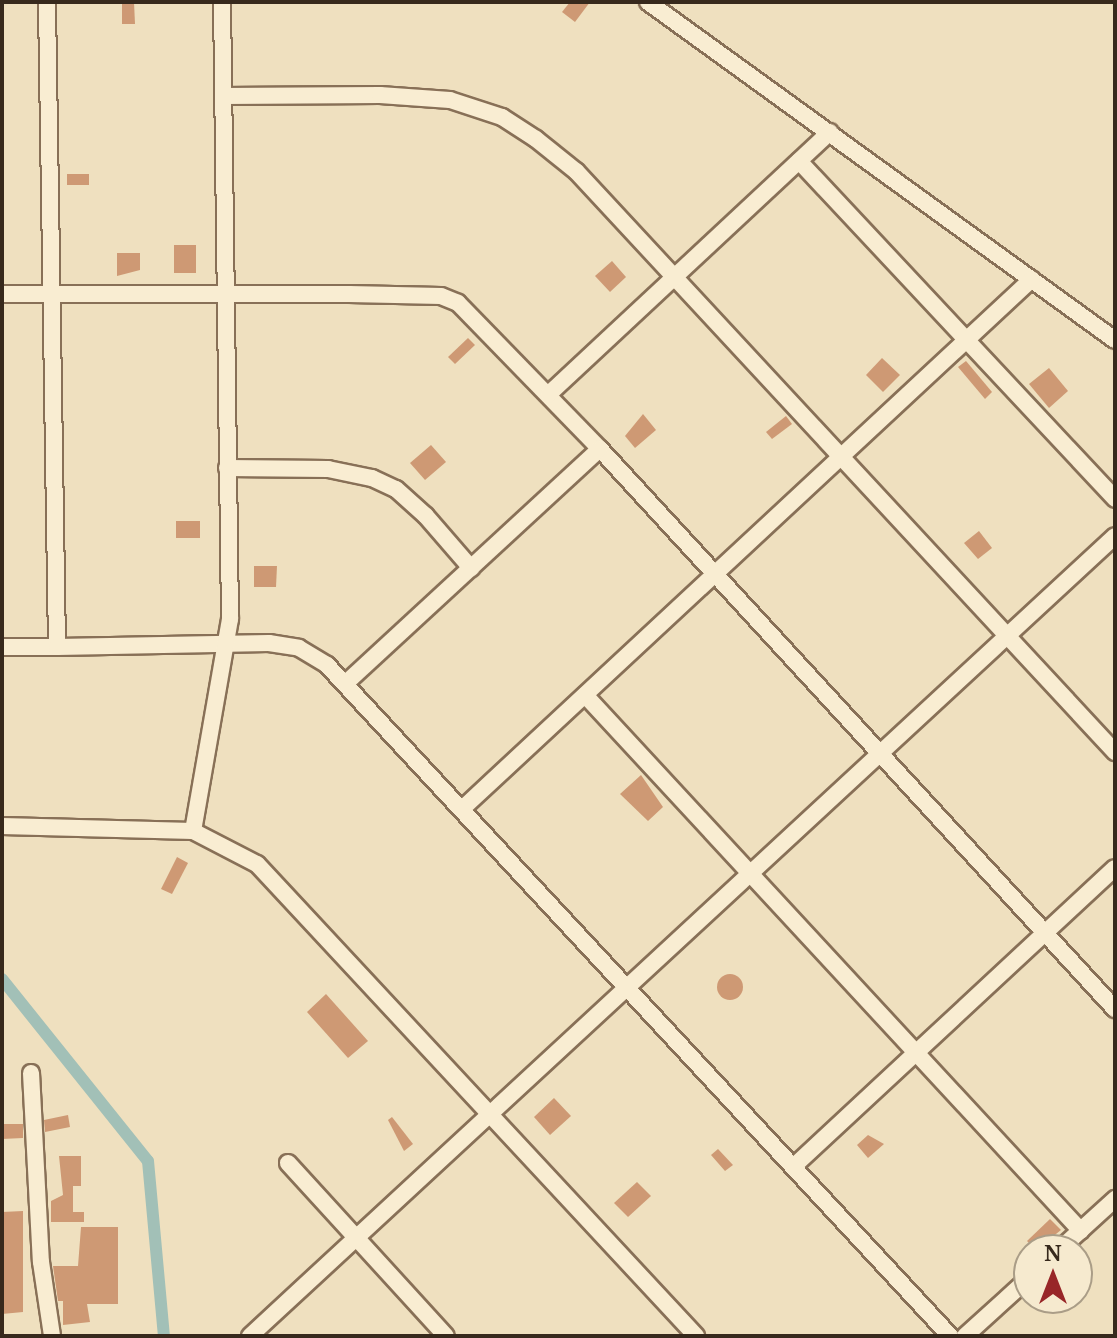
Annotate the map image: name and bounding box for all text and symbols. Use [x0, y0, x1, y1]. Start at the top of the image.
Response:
north arrow [1013, 1234, 1093, 1314]
text: N [1044, 1237, 1062, 1267]

